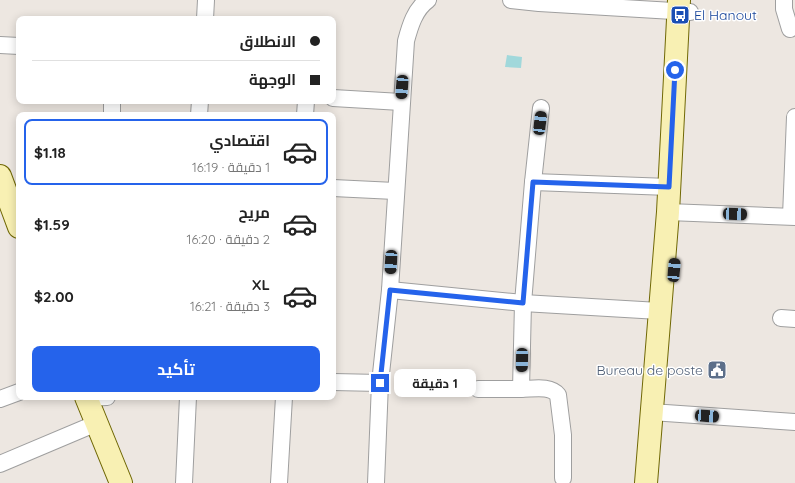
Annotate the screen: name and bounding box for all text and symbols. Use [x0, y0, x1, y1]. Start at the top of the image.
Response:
bus stop icon: El Hanout [669, 4, 691, 26]
place label: El Hanout [694, 6, 757, 24]
text: الانطلاق [240, 32, 296, 51]
route start [666, 61, 684, 79]
text: الوجهة [249, 70, 296, 89]
car [395, 75, 409, 99]
car [533, 110, 547, 136]
text: اقتصادي [210, 131, 270, 150]
icon: car [282, 134, 318, 170]
text: $1.18 [34, 143, 66, 162]
text: 1 دقيقة · 16:19 [192, 159, 270, 175]
text: مريح [238, 203, 270, 222]
icon: car [282, 206, 318, 242]
car [723, 208, 747, 220]
text: $1.59 [34, 215, 70, 234]
text: 2 دقيقة · 16:20 [187, 231, 270, 247]
car [384, 250, 398, 274]
car [667, 258, 681, 282]
text: XL [252, 275, 270, 294]
icon: car [282, 278, 318, 314]
text: $2.00 [34, 287, 74, 306]
text: 3 دقيقة · 16:21 [190, 298, 270, 314]
button: تأكيد [32, 346, 320, 392]
car [516, 348, 528, 372]
public building icon: Bureau de poste [706, 359, 728, 381]
place label: Bureau de poste [596, 361, 703, 379]
callout: 1 دقيقة [394, 369, 476, 397]
route end [371, 374, 389, 392]
text: 1 دقيقة [412, 375, 458, 391]
car [695, 409, 719, 423]

